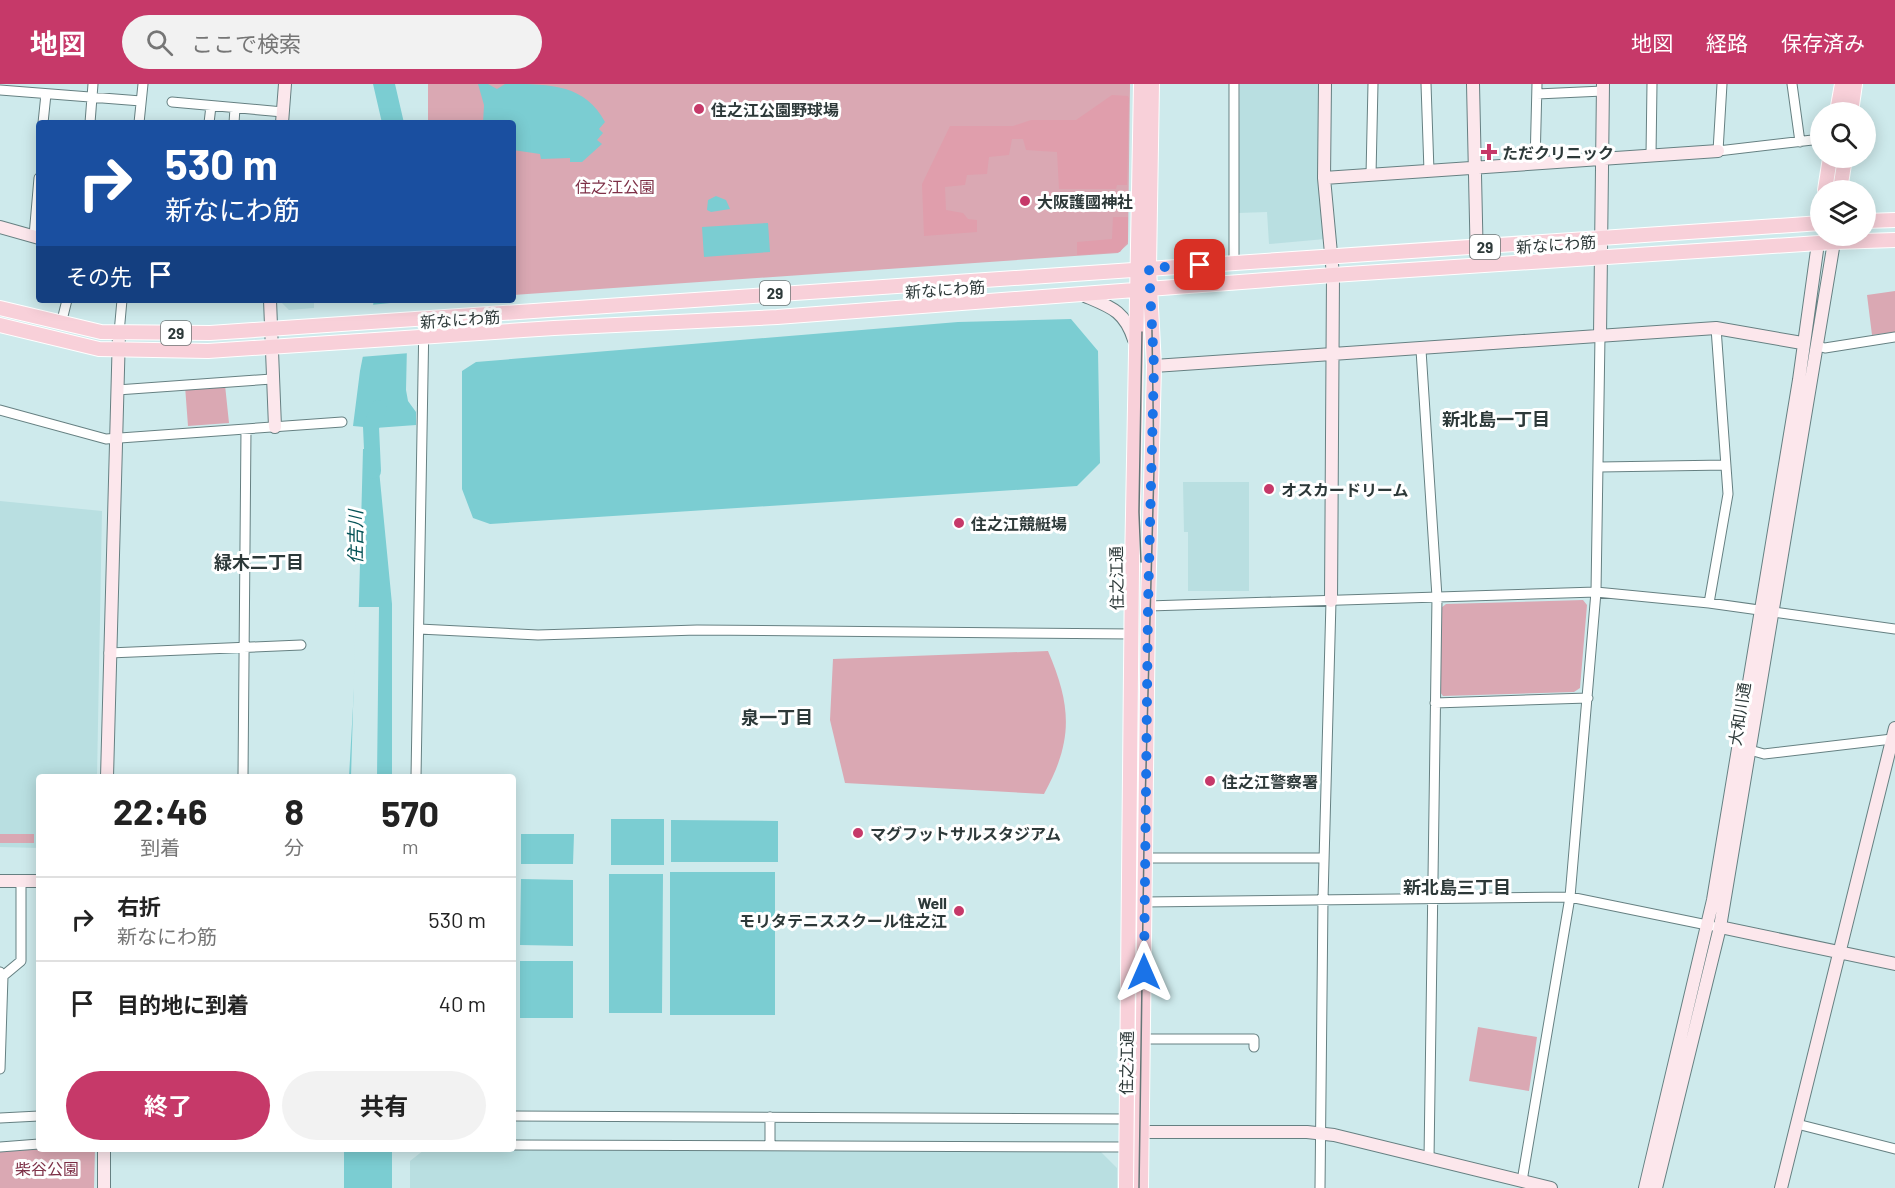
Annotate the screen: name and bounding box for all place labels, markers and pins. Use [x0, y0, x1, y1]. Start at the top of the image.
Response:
place label: 住之江公園野球場 [710, 100, 839, 119]
marker: 住之江公園野球場 [692, 102, 706, 116]
marker: ただクリニック [1480, 143, 1498, 161]
place label: ただクリニック [1502, 143, 1614, 162]
place label: 大阪護國神社 [1037, 192, 1133, 211]
marker: 大阪護國神社 [1018, 194, 1032, 208]
pin [1174, 239, 1225, 290]
place label: オスカードリーム [1281, 480, 1409, 499]
marker: オスカードリーム [1262, 482, 1276, 496]
place label: 住之江競艇場 [970, 514, 1067, 533]
marker: 住之江競艇場 [952, 516, 966, 530]
place label: 住之江警察署 [1221, 772, 1318, 791]
marker: 住之江警察署 [1203, 774, 1217, 788]
place label: マグフットサルスタジアム [870, 824, 1061, 843]
marker: マグフットサルスタジアム [851, 826, 865, 840]
place label: Well モリタテニススクール住之江 [739, 893, 947, 930]
marker: Well モリタテニススクール住之江 [952, 904, 966, 918]

